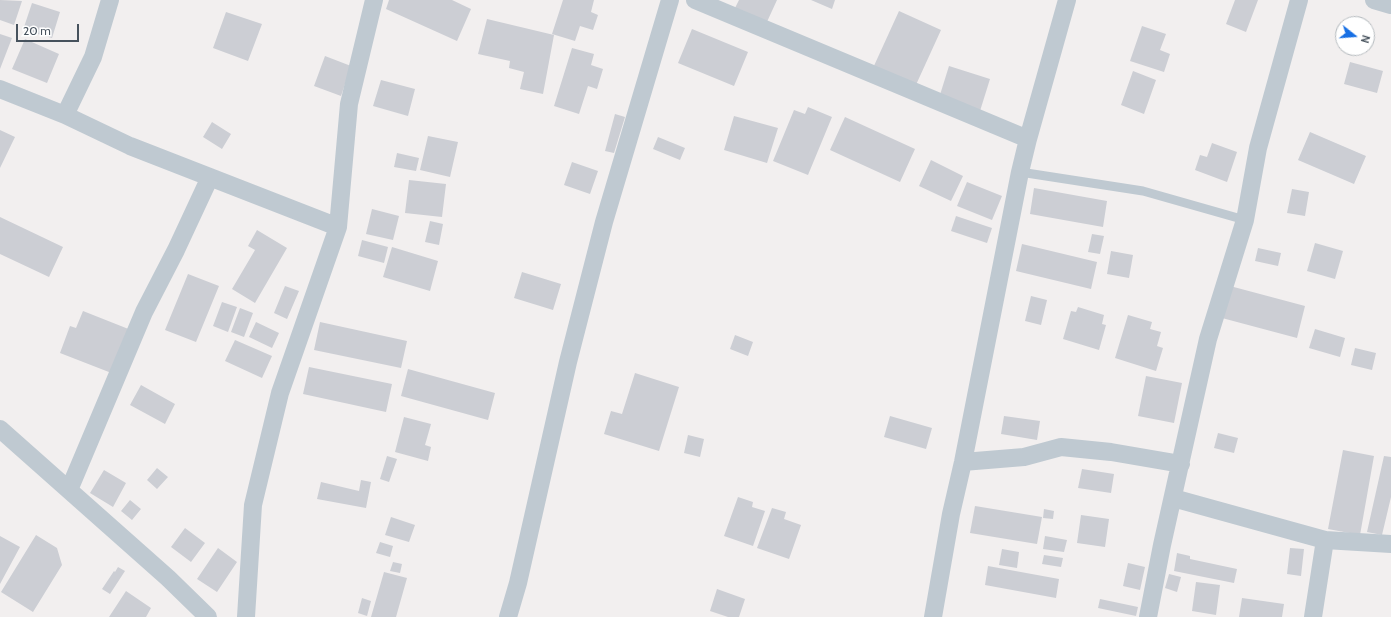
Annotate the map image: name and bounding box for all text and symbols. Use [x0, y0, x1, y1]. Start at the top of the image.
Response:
scale bar [18, 16, 81, 42]
north arrow [1335, 16, 1375, 56]
text: 20 m [23, 23, 51, 38]
text: N [1358, 33, 1373, 45]

